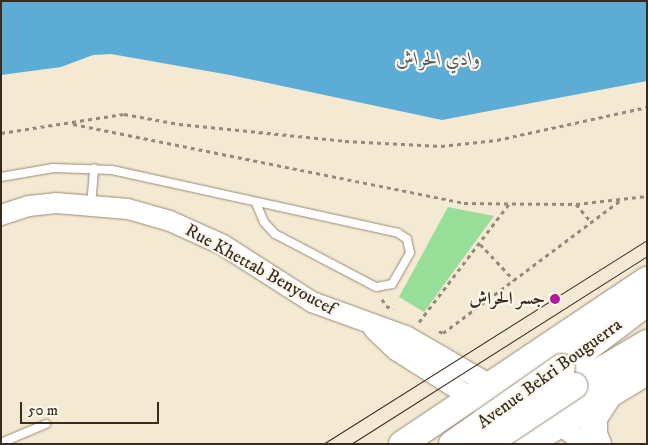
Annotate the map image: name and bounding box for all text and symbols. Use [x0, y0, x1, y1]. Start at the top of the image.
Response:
water label: وادي الحراش [396, 49, 480, 71]
street label: Rue Khettab Benyoucef [181, 220, 339, 320]
place label: جسر الحراش [469, 288, 545, 310]
marker: جسر الحراش [549, 293, 561, 305]
street label: Avenue Bekri Bouguerra [473, 314, 627, 434]
scale bar [22, 392, 161, 424]
text: 50 m [28, 401, 58, 420]

